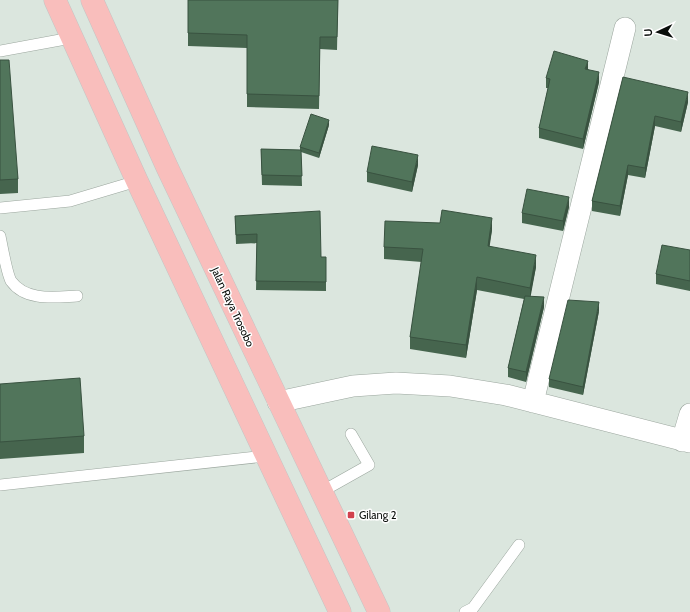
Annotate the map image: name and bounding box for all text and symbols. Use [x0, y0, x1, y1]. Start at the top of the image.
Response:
north arrow [638, 12, 678, 52]
text: U [641, 28, 655, 37]
street label: Jalan Raya Trosobo [208, 264, 258, 349]
place label: Gilang 2 [359, 508, 397, 522]
marker: Gilang 2 [346, 510, 356, 520]

